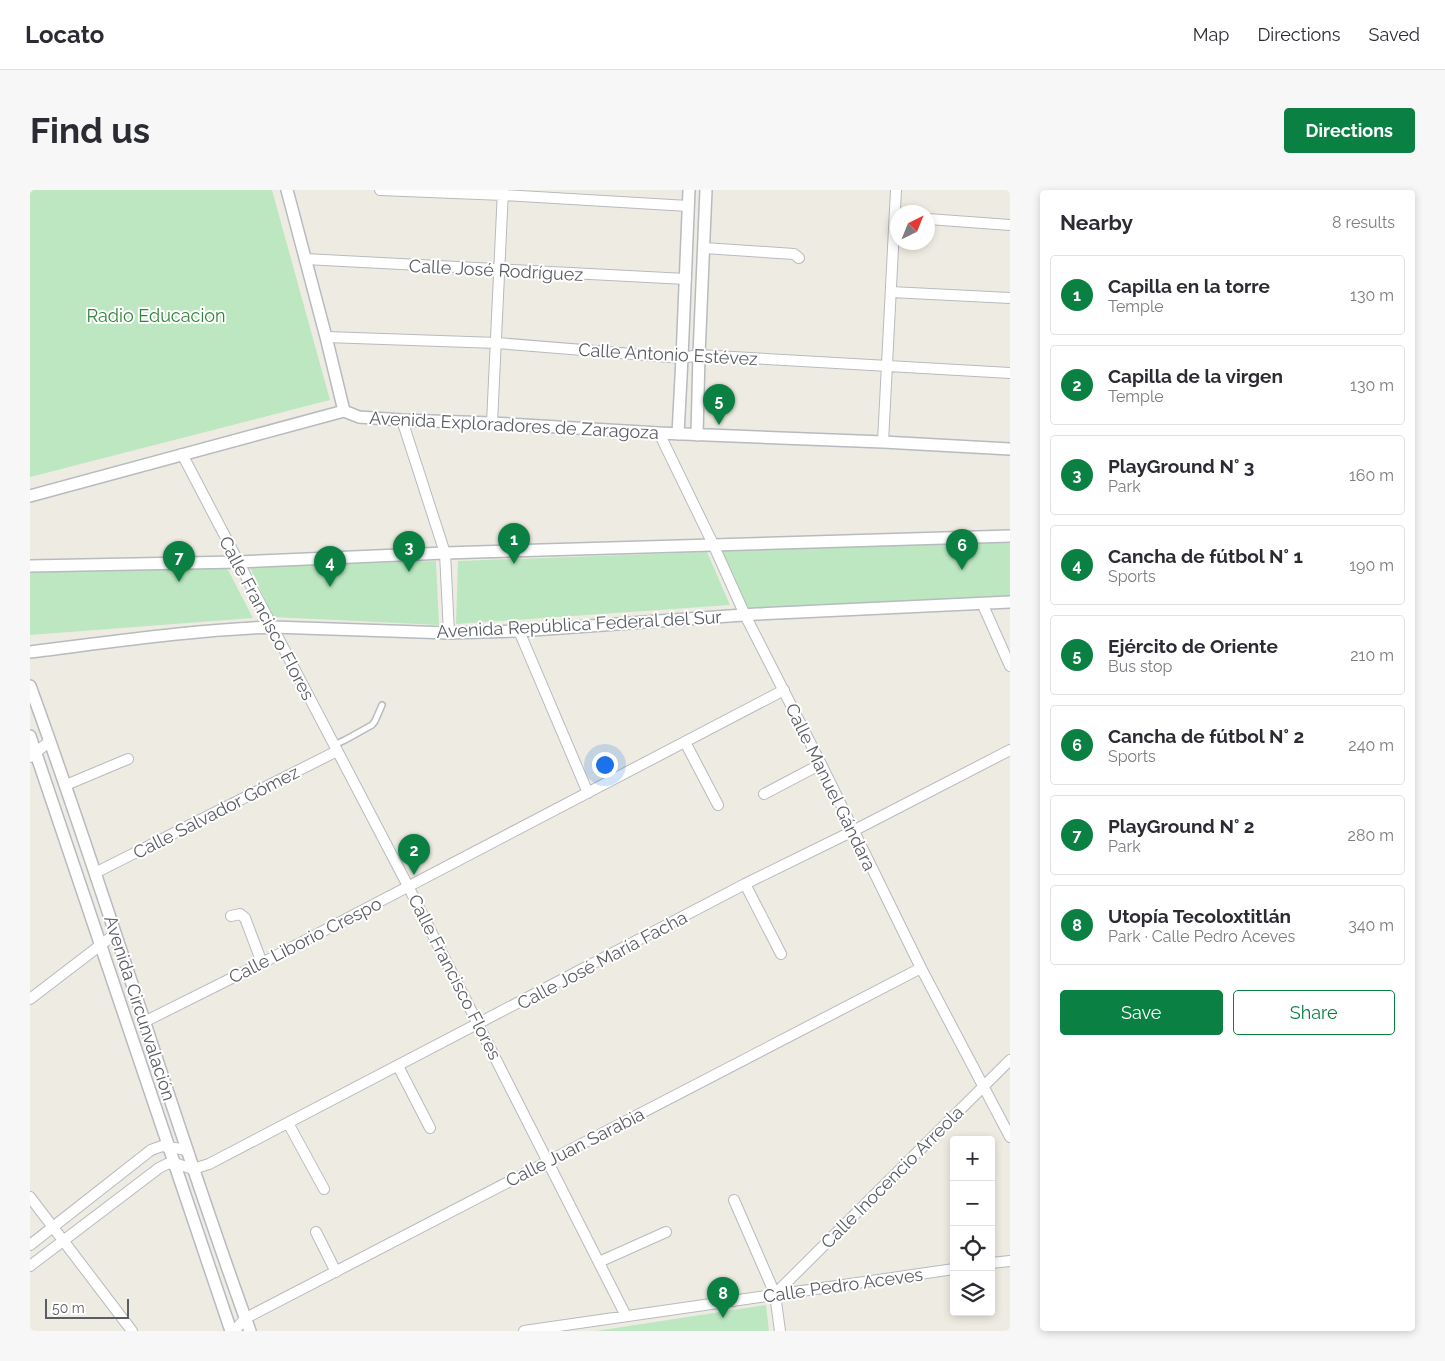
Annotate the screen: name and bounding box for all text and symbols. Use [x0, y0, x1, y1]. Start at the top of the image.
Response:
text: Locato [25, 20, 104, 49]
text: Map [1193, 24, 1229, 45]
text: Directions [1257, 24, 1341, 45]
text: Saved [1369, 24, 1420, 45]
button: Directions [1284, 108, 1415, 153]
text: Find us [30, 110, 150, 151]
north arrow [890, 205, 935, 250]
text: Nearby [1060, 210, 1133, 235]
text: 8 results [1332, 213, 1395, 232]
street label: Calle José Rodríguez [408, 255, 584, 285]
text: Capilla en la torre [1108, 275, 1270, 297]
text: 1 [1073, 286, 1081, 305]
text: 130 m [1350, 286, 1394, 305]
text: Temple [1108, 297, 1164, 316]
park label: Radio Educacion [86, 305, 226, 326]
street label: Calle Antonio Estévez [578, 339, 758, 369]
text: Capilla de la virgen [1108, 365, 1283, 387]
text: 2 [1072, 376, 1082, 395]
text: 130 m [1350, 376, 1394, 395]
pin: 5 [703, 384, 735, 425]
text: Temple [1108, 387, 1164, 406]
street label: Avenida Exploradores de Zaragoza [369, 407, 659, 443]
text: PlayGround N° 3 [1108, 455, 1254, 477]
text: 3 [1073, 466, 1081, 485]
text: 160 m [1349, 466, 1394, 485]
text: Park [1108, 477, 1141, 496]
pin: 1 [498, 523, 530, 564]
pin: 6 [946, 529, 978, 570]
pin: 3 [393, 531, 425, 572]
street label: Calle Francisco Flores [215, 532, 319, 704]
pin: 7 [163, 541, 195, 582]
text: Cancha de fútbol N° 1 [1108, 545, 1303, 567]
pin: 4 [314, 546, 346, 587]
text: 4 [1072, 556, 1082, 575]
text: 190 m [1349, 556, 1394, 575]
text: Sports [1108, 567, 1156, 586]
street label: Avenida República Federal del Sur [436, 606, 723, 642]
text: Ejército de Oriente [1108, 635, 1278, 657]
text: 5 [1073, 646, 1081, 665]
text: 210 m [1350, 646, 1394, 665]
text: Bus stop [1108, 657, 1172, 676]
street label: Calle Manuel Gándara [781, 700, 881, 874]
text: Cancha de fútbol N° 2 [1108, 725, 1304, 747]
text: 6 [1072, 736, 1082, 755]
text: 240 m [1348, 736, 1394, 755]
text: Sports [1108, 747, 1156, 766]
your location [592, 752, 618, 778]
street label: Calle Salvador Gómez [130, 761, 303, 863]
text: PlayGround N° 2 [1108, 815, 1255, 837]
text: 7 [1073, 826, 1081, 845]
text: 280 m [1348, 826, 1394, 845]
pin: 2 [398, 834, 430, 875]
text: Park [1108, 837, 1141, 856]
street label: Calle Francisco Flores [404, 891, 506, 1063]
street label: Calle Liborio Crespo [225, 892, 385, 988]
text: Utopía Tecoloxtitlán [1108, 905, 1291, 927]
street label: Calle José María Facha [514, 906, 690, 1014]
street label: Avenida Circunvalación [100, 913, 180, 1103]
text: 8 [1072, 916, 1082, 935]
text: 340 m [1348, 916, 1394, 935]
text: Park · Calle Pedro Aceves [1108, 927, 1295, 946]
button: Save [1060, 990, 1223, 1035]
button: Share [1233, 990, 1395, 1035]
street label: Calle Inocencio Arreola [816, 1101, 968, 1253]
street label: Calle Juan Sarabia [502, 1103, 648, 1191]
map controls [950, 1136, 995, 1316]
button: + [950, 1136, 995, 1181]
button: − [950, 1181, 995, 1226]
button: locate [950, 1226, 995, 1271]
street label: Calle Pedro Aceves [762, 1263, 925, 1307]
button: layers [950, 1271, 995, 1316]
pin: 8 [707, 1277, 739, 1318]
scale bar [45, 1296, 129, 1319]
text: 50 m [52, 1300, 85, 1316]

